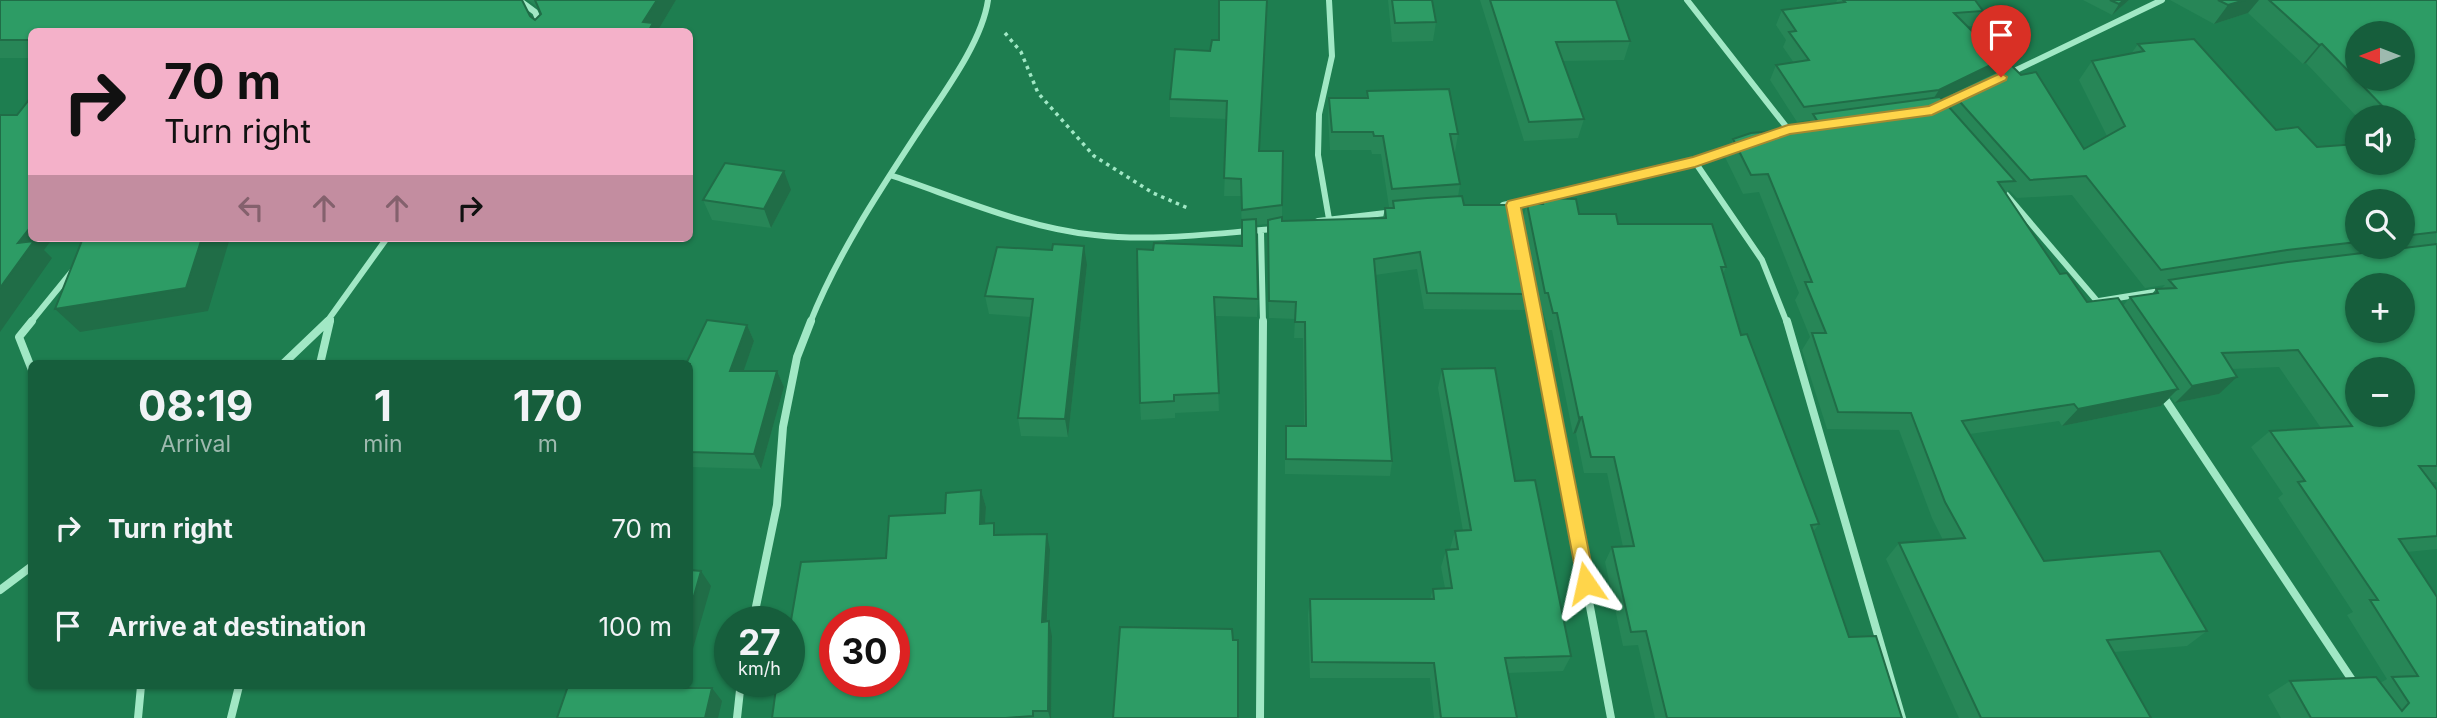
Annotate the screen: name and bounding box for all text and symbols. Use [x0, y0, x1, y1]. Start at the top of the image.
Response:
pin [1971, 5, 2031, 77]
icon: arrive [1982, 16, 2020, 54]
north arrow [2345, 21, 2415, 91]
map controls [2345, 21, 2415, 427]
text: 70 m [164, 52, 281, 111]
icon: right [49, 56, 140, 147]
button: sound [2345, 105, 2415, 175]
text: Turn right [164, 112, 311, 151]
icon: left [232, 189, 270, 227]
icon: ahead [305, 189, 343, 227]
icon: ahead [378, 189, 416, 227]
icon: right [451, 189, 489, 227]
button: search [2345, 189, 2415, 259]
button: + [2345, 273, 2415, 343]
button: − [2345, 357, 2415, 427]
text: 08:19 [138, 380, 253, 431]
text: 1 [374, 380, 392, 431]
text: 170 [513, 380, 583, 431]
text: Arrival [160, 430, 231, 458]
text: min [363, 430, 403, 458]
text: m [538, 430, 558, 458]
icon: right [49, 509, 87, 547]
text: Turn right [108, 513, 233, 544]
text: 70 m [611, 513, 672, 544]
position arrow [1549, 546, 1623, 620]
speed limit sign: 30 [819, 606, 910, 697]
icon: arrive [49, 607, 87, 645]
text: Arrive at destination [108, 611, 367, 642]
text: 100 m [599, 611, 672, 642]
text: 27 [738, 621, 781, 663]
text: km/h [738, 658, 781, 679]

